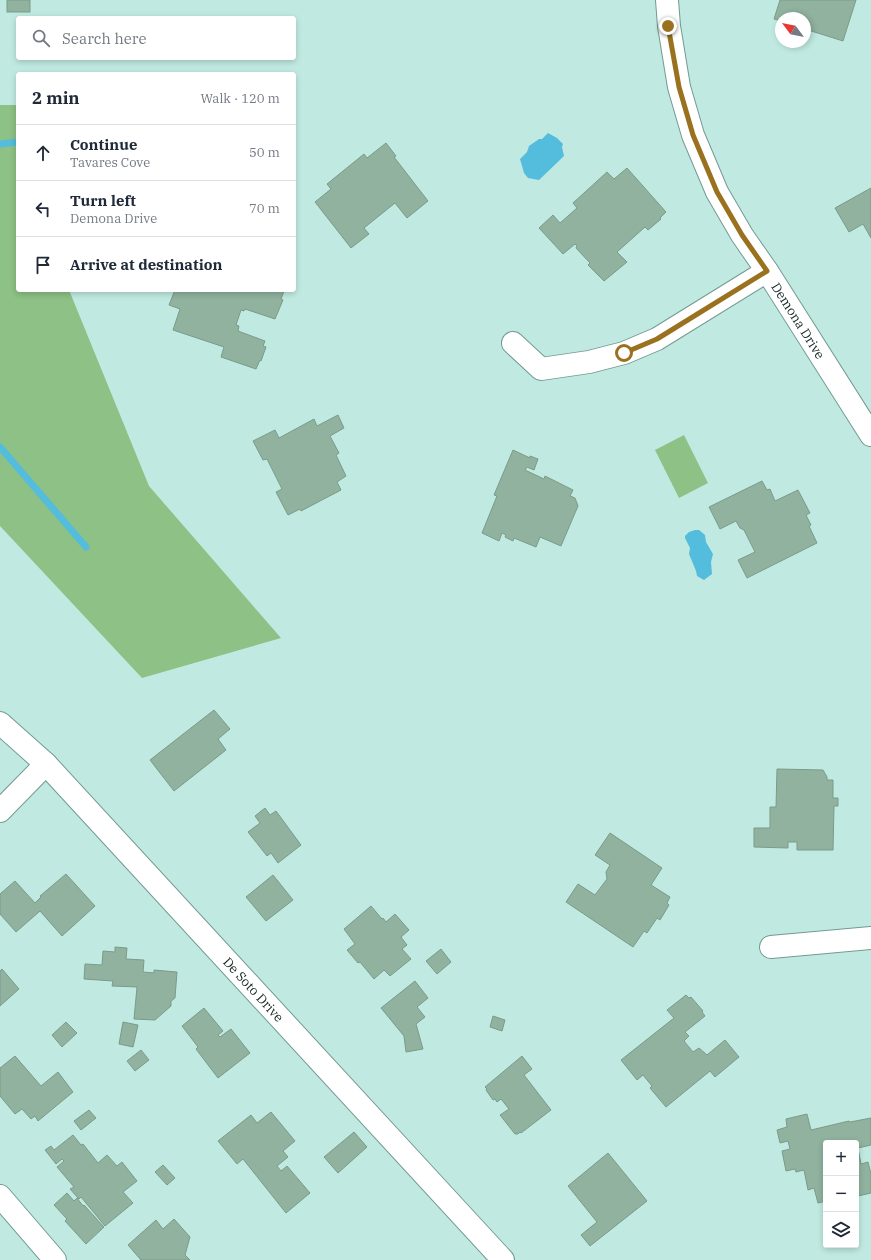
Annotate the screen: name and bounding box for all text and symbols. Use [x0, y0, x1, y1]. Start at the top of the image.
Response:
north arrow [775, 12, 811, 48]
search box [16, 16, 296, 60]
route end [659, 17, 677, 35]
icon: search [30, 27, 52, 49]
text: Search here [62, 29, 147, 48]
text: 2 min [32, 87, 80, 109]
text: Walk · 120 m [201, 90, 280, 107]
text: Continue [70, 135, 137, 154]
icon: ahead [32, 142, 54, 164]
text: 50 m [249, 144, 280, 161]
text: Tavares Cove [70, 154, 150, 171]
text: Turn left [70, 191, 136, 210]
icon: left [32, 198, 54, 220]
text: 70 m [249, 200, 280, 217]
text: Demona Drive [70, 210, 157, 227]
icon: arrive [32, 254, 54, 276]
text: Arrive at destination [70, 255, 222, 274]
street label: Demona Drive [768, 279, 829, 362]
route start [615, 344, 633, 362]
street label: De Soto Drive [220, 953, 288, 1025]
map controls [823, 1140, 859, 1248]
button: + [823, 1140, 859, 1176]
button: − [823, 1176, 859, 1212]
button: layers [823, 1212, 859, 1248]

